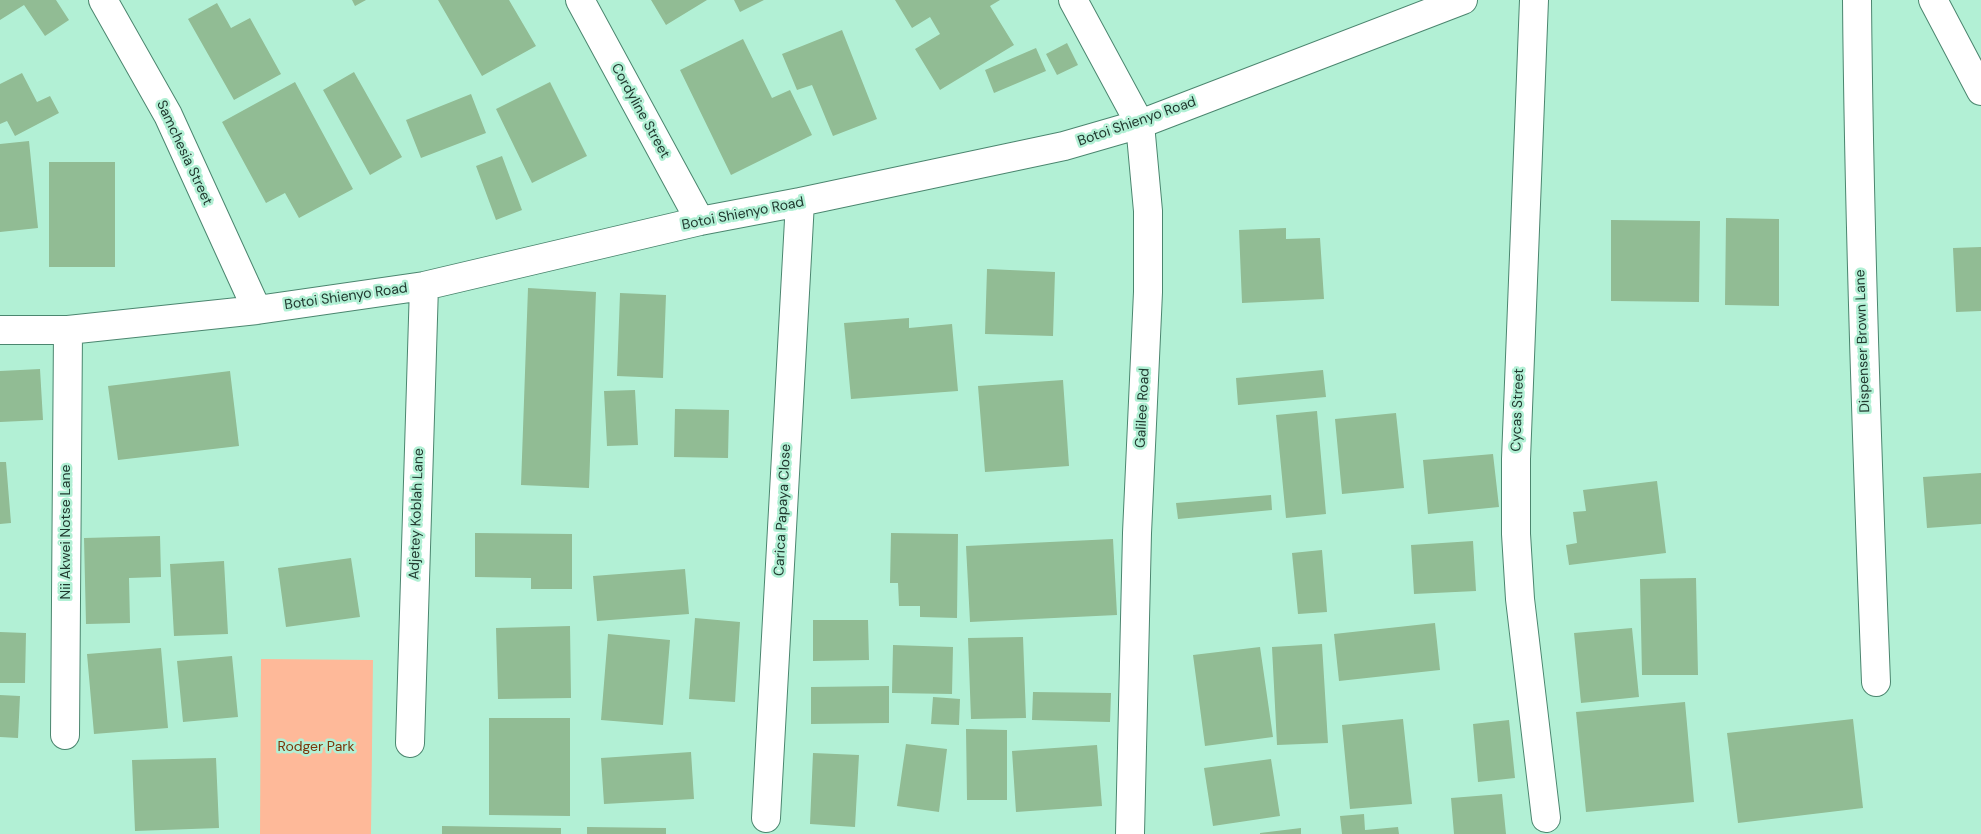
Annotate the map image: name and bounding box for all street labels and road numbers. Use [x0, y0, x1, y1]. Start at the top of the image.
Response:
street label: Cordyline Street [607, 61, 673, 161]
street label: Botoi Shienyo Road [1076, 94, 1198, 150]
street label: Samchesia Street [152, 98, 216, 208]
street label: Botoi Shienyo Road [680, 194, 806, 234]
street label: Dispenser Brown Lane [1852, 269, 1874, 413]
street label: Botoi Shienyo Road [283, 280, 409, 314]
street label: Galilee Road [1133, 368, 1153, 448]
street label: Cycas Street [1508, 368, 1528, 452]
street label: Carica Papaya Close [771, 444, 795, 576]
street label: Adjetey Koblah Lane [406, 448, 428, 580]
street label: Nii Akwei Notse Lane [58, 465, 74, 599]

